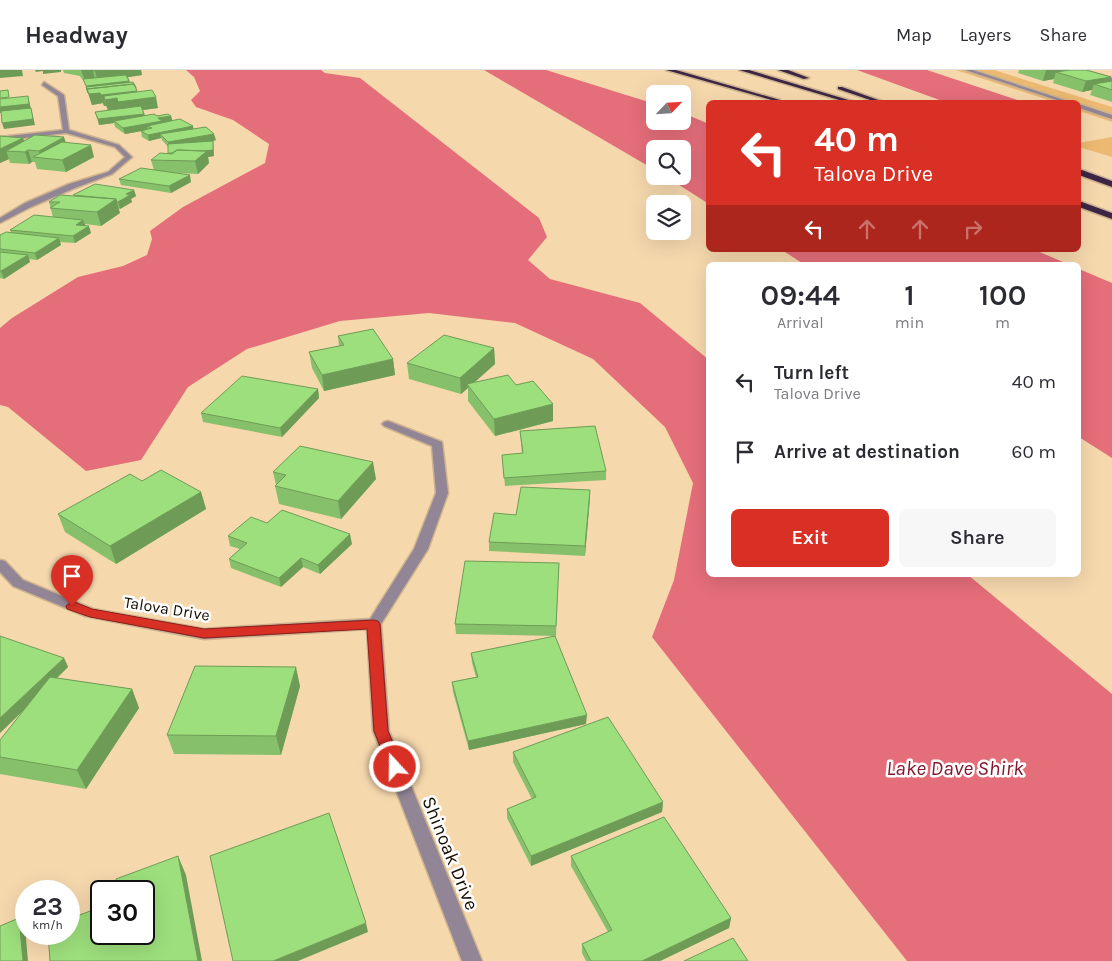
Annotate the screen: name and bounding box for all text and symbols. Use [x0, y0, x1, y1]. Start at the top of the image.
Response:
text: Headway [25, 21, 128, 49]
text: Map [896, 24, 932, 46]
text: Layers [960, 24, 1012, 46]
text: Share [1040, 24, 1087, 46]
north arrow [646, 85, 691, 130]
map controls [646, 85, 691, 240]
text: 40 m [814, 119, 899, 160]
icon: left [731, 120, 796, 185]
button: search [646, 140, 691, 185]
text: Talova Drive [814, 161, 933, 187]
button: layers [646, 195, 691, 240]
icon: left [800, 215, 828, 243]
icon: ahead [853, 215, 881, 243]
icon: ahead [906, 215, 934, 243]
icon: right [959, 215, 987, 243]
text: 09:44 [761, 277, 840, 313]
text: 1 [904, 277, 915, 313]
text: 100 [979, 277, 1026, 313]
text: Arrival [777, 313, 824, 332]
text: min [895, 313, 924, 332]
text: m [995, 313, 1010, 332]
text: Turn left [774, 362, 849, 384]
icon: left [731, 368, 759, 396]
text: 40 m [1012, 371, 1056, 393]
text: Talova Drive [774, 384, 861, 403]
icon: arrive [731, 438, 759, 466]
text: Arrive at destination [774, 441, 960, 463]
text: 60 m [1012, 441, 1056, 463]
button: Exit [731, 509, 889, 567]
button: Share [899, 509, 1056, 567]
pin [51, 555, 93, 606]
icon: arrive [58, 562, 86, 590]
street label: Talova Drive [123, 592, 211, 625]
position arrow [368, 740, 420, 792]
water label: Lake Dave Shirk [886, 756, 1024, 780]
street label: Shinoak Drive [417, 793, 483, 913]
speed limit sign: 30 [90, 880, 155, 945]
text: 23 [32, 892, 63, 921]
text: km/h [32, 918, 63, 932]

